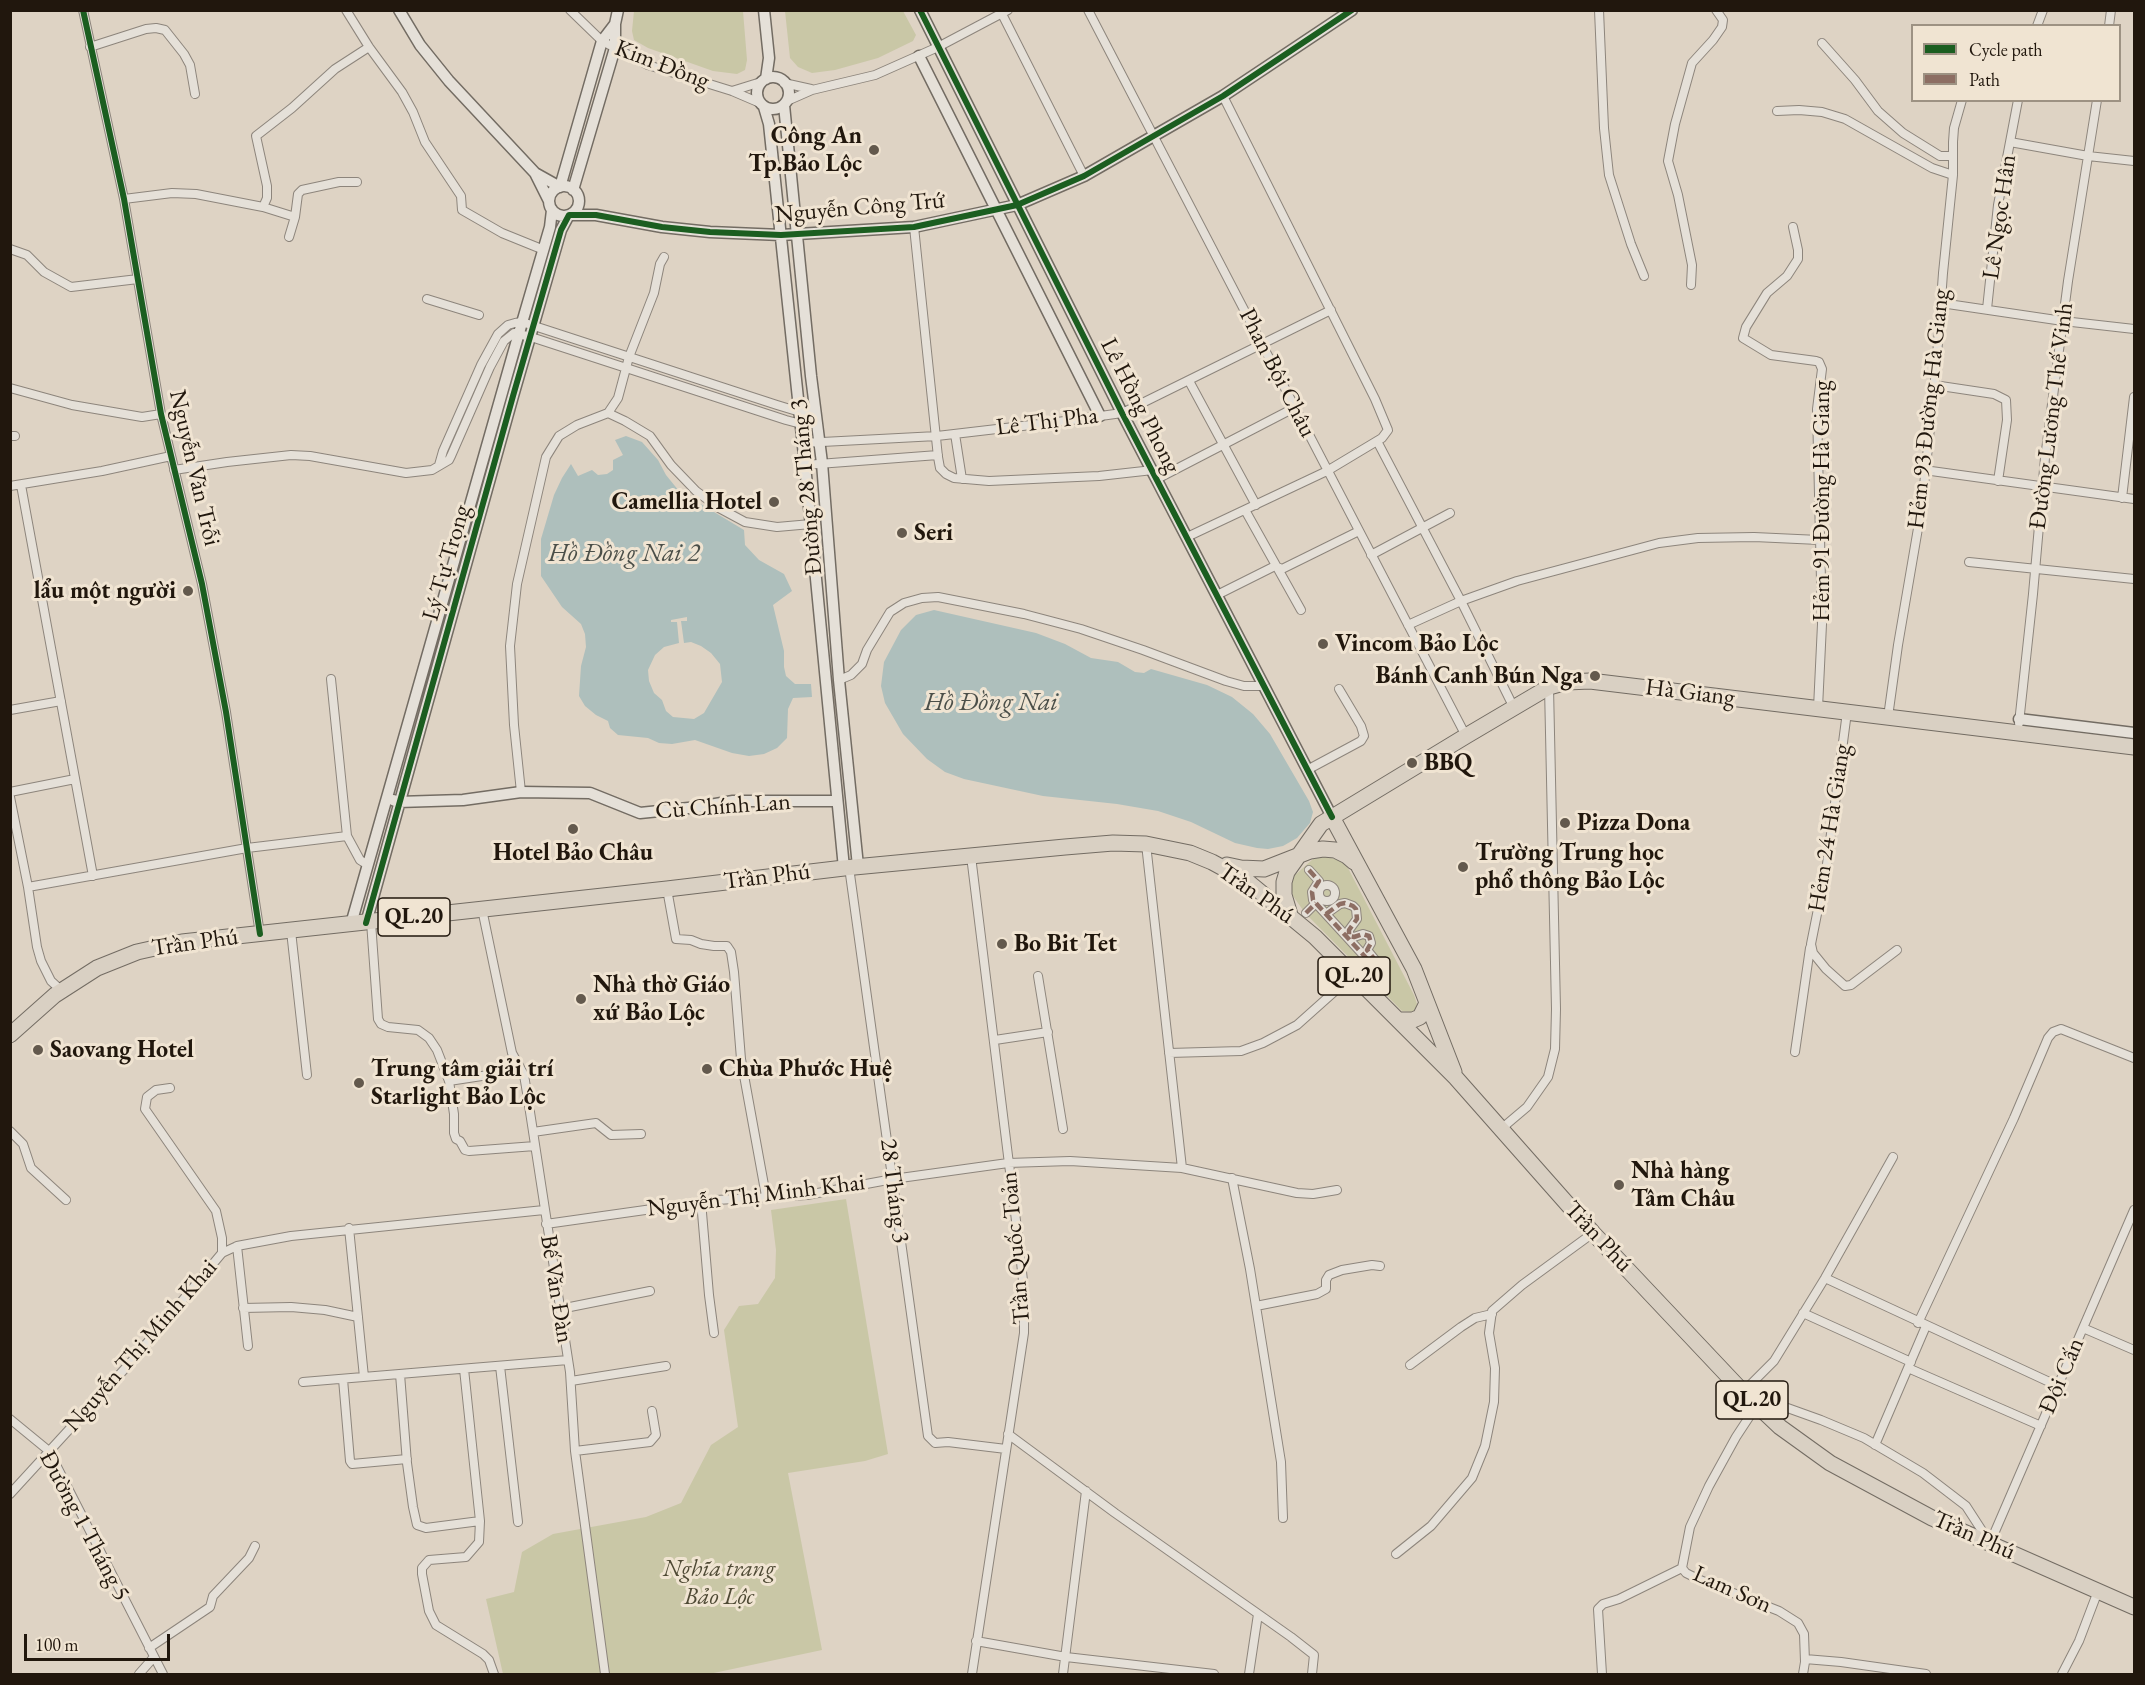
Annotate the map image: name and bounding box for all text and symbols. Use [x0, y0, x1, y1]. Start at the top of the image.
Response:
legend [1911, 24, 2121, 102]
street label: Kim Đồng [611, 34, 713, 96]
text: Cycle path [1969, 38, 2043, 61]
text: Path [1969, 68, 2000, 91]
place label: Công An Tp.Bảo Lộc [748, 122, 862, 178]
marker: Công An Tp.Bảo Lộc [867, 143, 881, 157]
street label: Lê Ngọc Hân [1977, 153, 2023, 281]
street label: Nguyễn Công Trứ [774, 186, 946, 230]
street label: Hẻm 93 Đường Hà Giang [1902, 287, 1956, 531]
street label: Đường Lương Thế Vinh [2024, 301, 2080, 531]
street label: Phan Bội Châu [1232, 304, 1322, 442]
street label: Lê Hồng Phong [1094, 334, 1186, 478]
street label: Hẻm 91 Đường Hà Giang [1808, 380, 1836, 622]
street label: Nguyễn Văn Trỗi [162, 387, 226, 549]
street label: Đường 28 Tháng 3 [785, 398, 829, 576]
street label: Lê Thị Pha [994, 401, 1100, 443]
place label: Camellia Hotel [611, 488, 762, 516]
marker: Camellia Hotel [767, 495, 781, 509]
street label: Lý Tự Trọng [417, 502, 477, 624]
place label: Seri [914, 519, 953, 547]
marker: Seri [895, 526, 909, 540]
water label: Hồ Đồng Nai 2 [548, 538, 700, 570]
place label: lẩu một người [34, 577, 176, 605]
marker: lẩu một người [181, 584, 195, 598]
place label: Vincom Bảo Lộc [1335, 630, 1499, 658]
marker: Vincom Bảo Lộc [1316, 637, 1330, 651]
place label: Bánh Canh Bún Nga [1375, 662, 1583, 690]
marker: Bánh Canh Bún Nga [1588, 669, 1602, 683]
street label: Hà Giang [1644, 673, 1736, 713]
water label: Hồ Đồng Nai [924, 687, 1058, 719]
street label: Hẻm 24 Hà Giang [1802, 742, 1858, 914]
place label: BBQ [1424, 749, 1472, 777]
marker: BBQ [1405, 756, 1419, 770]
street label: Cù Chính Lan [654, 788, 792, 826]
place label: Pizza Dona [1577, 809, 1690, 837]
marker: Pizza Dona [1558, 816, 1572, 830]
marker: Hotel Bảo Châu [566, 822, 580, 836]
place label: Hotel Bảo Châu [493, 839, 653, 867]
place label: Trường Trung học phổ thông Bảo Lộc [1475, 839, 1664, 895]
street label: Trần Phú [722, 857, 812, 897]
street label: Trần Phú [1212, 857, 1300, 931]
marker: Trường Trung học phổ thông Bảo Lộc [1456, 860, 1470, 874]
road number: QL.20 [378, 898, 450, 936]
street label: Trần Phú [150, 923, 240, 963]
place label: Bo Bit Tet [1014, 930, 1117, 958]
marker: Bo Bit Tet [995, 937, 1009, 951]
road number: QL.20 [1318, 957, 1390, 995]
place label: Nhà thờ Giáo xứ Bảo Lộc [593, 971, 730, 1027]
marker: Nhà thờ Giáo xứ Bảo Lộc [574, 992, 588, 1006]
place label: Saovang Hotel [50, 1036, 194, 1064]
marker: Saovang Hotel [31, 1043, 45, 1057]
place label: Trung tâm giải trí Starlight Bảo Lộc [371, 1055, 554, 1111]
place label: Chùa Phước Huệ [719, 1055, 892, 1083]
marker: Chùa Phước Huệ [700, 1062, 714, 1076]
marker: Trung tâm giải trí Starlight Bảo Lộc [352, 1076, 366, 1090]
street label: 28 Tháng 3 [873, 1137, 915, 1245]
place label: Nhà hàng Tâm Châu [1631, 1157, 1735, 1213]
street label: Nguyễn Thị Minh Khai [645, 1168, 867, 1224]
street label: Trần Quốc Toản [995, 1170, 1037, 1326]
marker: Nhà hàng Tâm Châu [1612, 1178, 1626, 1192]
street label: Trần Phú [1558, 1195, 1638, 1279]
street label: Bế Văn Đàn [533, 1233, 579, 1345]
street label: Nguyễn Thị Minh Khai [58, 1254, 224, 1438]
street label: Đội Cấn [2033, 1334, 2091, 1418]
road number: QL.20 [1716, 1381, 1788, 1419]
street label: Đường 1 Tháng 5 [32, 1446, 136, 1606]
street label: Trần Phú [1928, 1505, 2020, 1567]
park label: Nghĩa trang Bảo Lộc [663, 1555, 775, 1611]
street label: Lam Sơn [1688, 1560, 1776, 1620]
scale bar [27, 1622, 172, 1660]
text: 100 m [35, 1633, 79, 1656]

